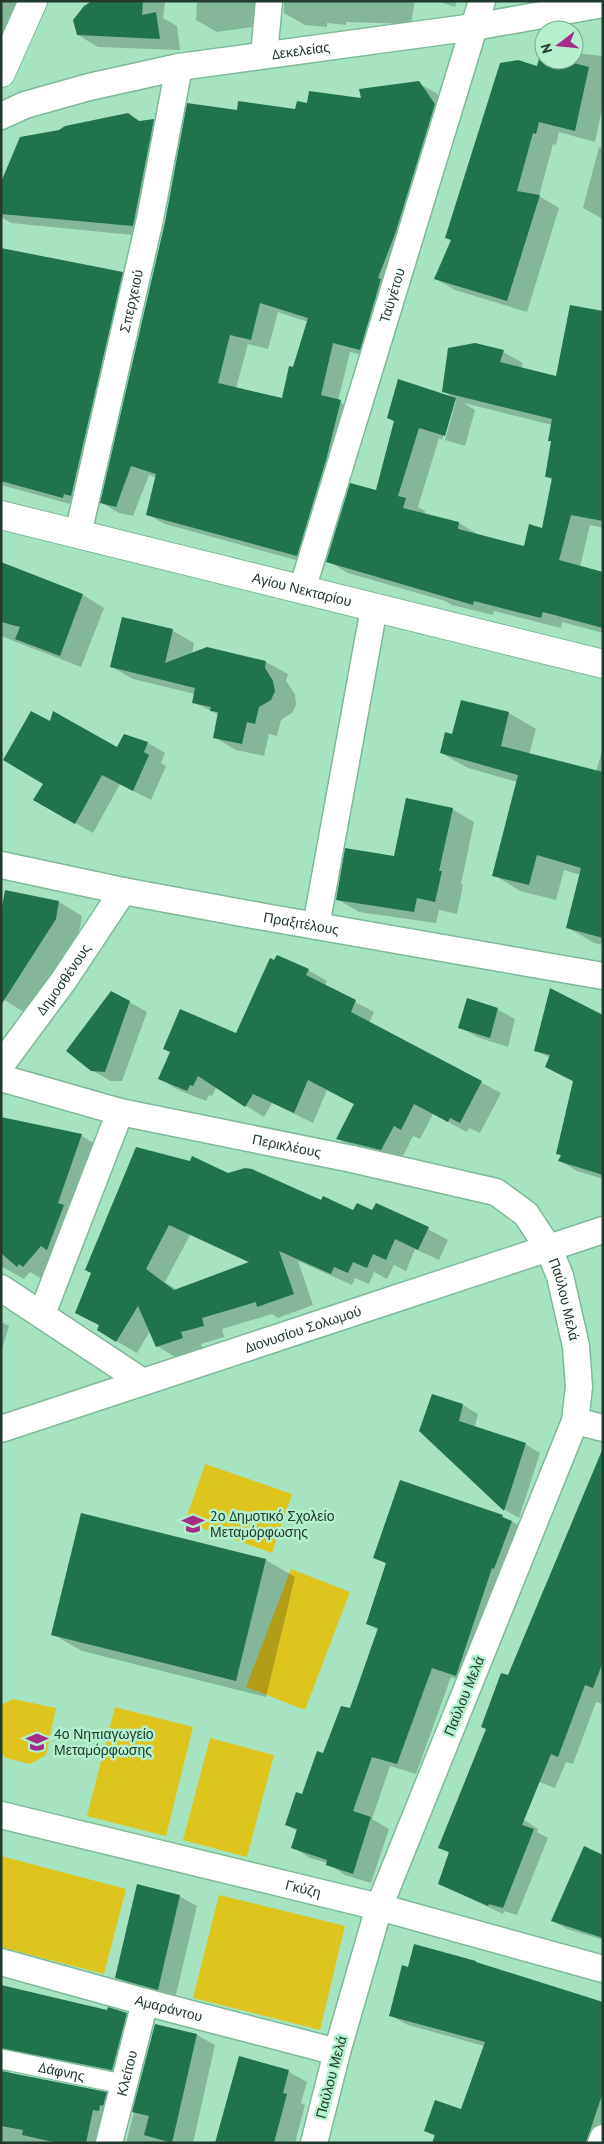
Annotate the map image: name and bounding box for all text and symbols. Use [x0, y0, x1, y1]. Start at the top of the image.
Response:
north arrow [534, 20, 584, 70]
street label: Δεκελείας [271, 38, 331, 63]
text: N [537, 42, 556, 55]
street label: Ταϋγέτου [375, 266, 409, 325]
street label: Σπερχειού [115, 268, 147, 334]
street label: Αγίου Νεκταρίου [250, 569, 353, 610]
street label: Πραξιτέλους [262, 908, 341, 939]
street label: Δημοσθένους [32, 940, 95, 1019]
street label: Περικλέους [251, 1130, 323, 1162]
street label: Παύλου Μελά [545, 1255, 583, 1342]
street label: Διονυσίου Σολωμού [242, 1302, 363, 1357]
place label: 2ο Δημοτικό Σχολείο Μεταμόρφωσης [210, 1507, 335, 1541]
school or university icon: 2ο Δημοτικό Σχολείο Μεταμόρφωσης [180, 1511, 206, 1537]
street label: Παύλου Μελά [440, 1653, 488, 1739]
place label: 4ο Νηπιαγωγείο Μεταμόρφωσης [54, 1725, 154, 1759]
school or university icon: 4ο Νηπιαγωγείο Μεταμόρφωσης [24, 1729, 50, 1755]
street label: Γκύζη [284, 1876, 323, 1902]
street label: Αμαράντου [133, 1991, 204, 2026]
street label: Παύλου Μελά [311, 2034, 351, 2120]
street label: Κλείτου [112, 2048, 141, 2098]
street label: Δάφνης [37, 2058, 87, 2085]

